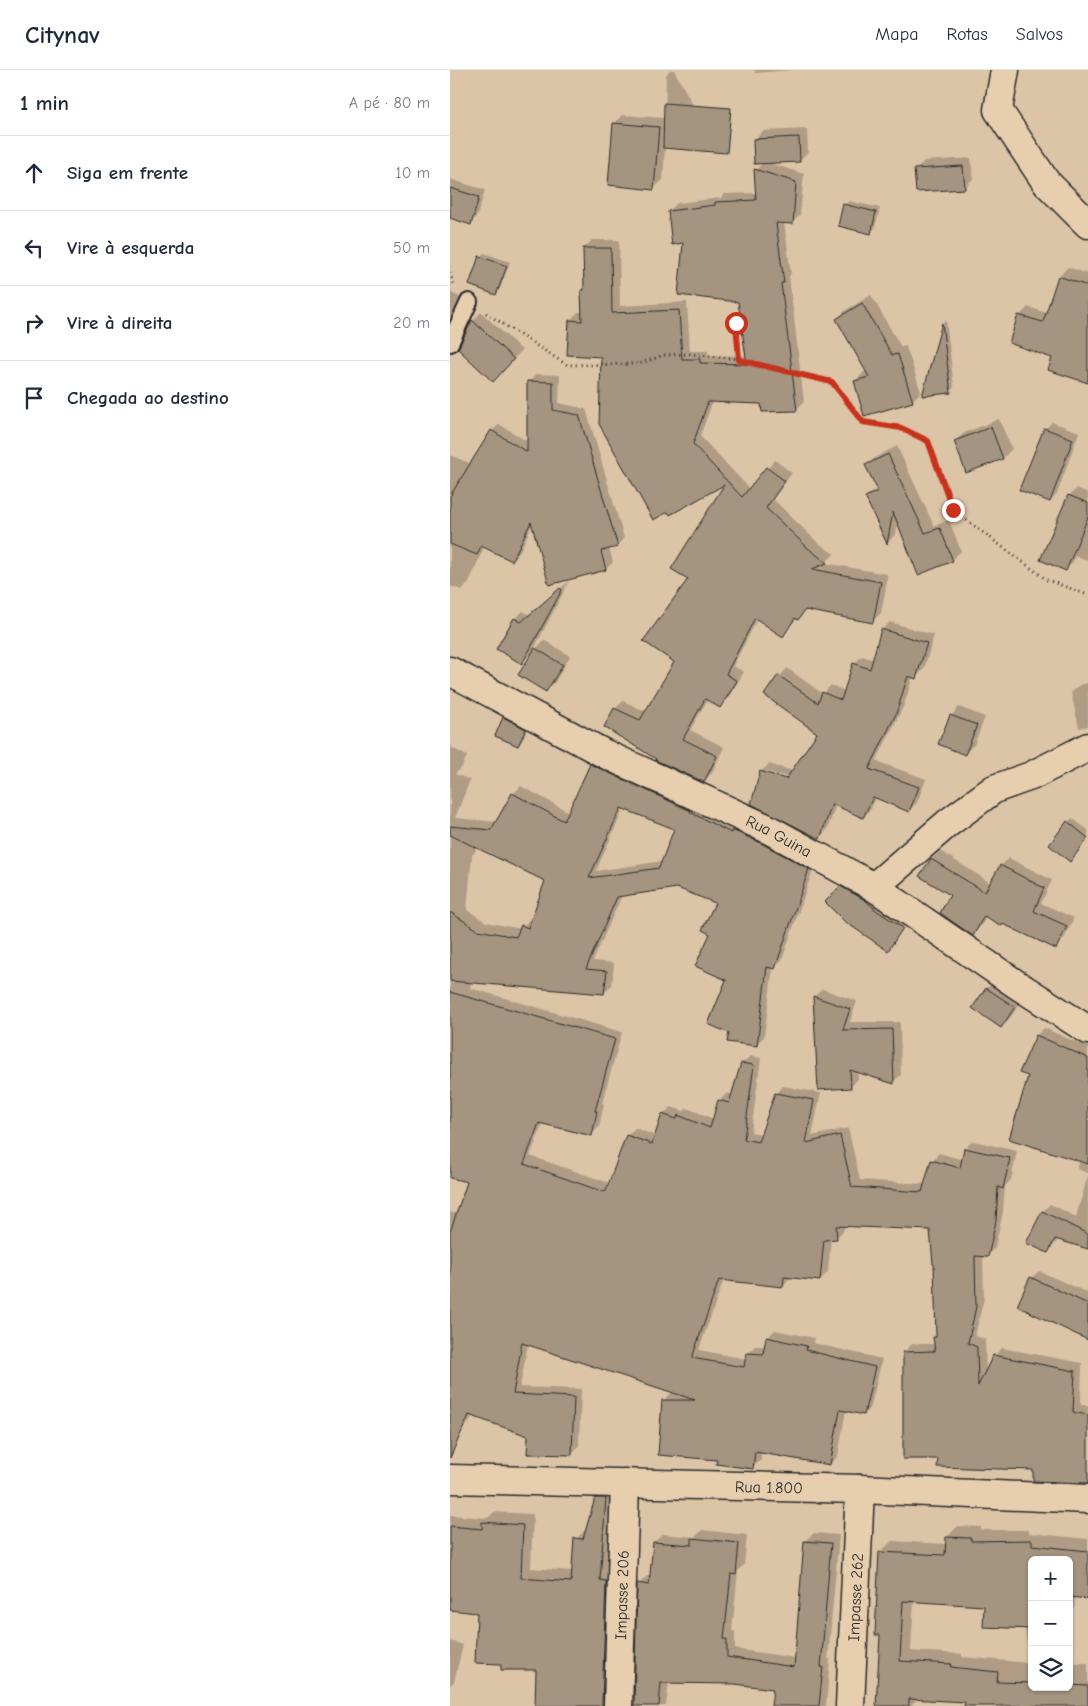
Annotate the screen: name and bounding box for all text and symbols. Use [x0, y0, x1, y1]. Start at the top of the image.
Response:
text: Citynav [25, 21, 100, 49]
text: Mapa [875, 24, 919, 45]
text: Rotas [947, 24, 988, 45]
text: Salvos [1016, 24, 1063, 45]
text: 1 min [20, 91, 69, 115]
text: A pé · 80 m [349, 94, 430, 112]
icon: ahead [20, 159, 48, 187]
text: Siga em frente [67, 162, 188, 184]
text: 10 m [395, 164, 430, 182]
icon: left [20, 234, 48, 262]
text: Vire à esquerda [67, 237, 194, 259]
text: 50 m [393, 239, 430, 257]
icon: right [20, 309, 48, 337]
text: Vire à direita [67, 312, 172, 334]
route start [725, 312, 748, 335]
text: 20 m [393, 314, 430, 332]
icon: arrive [20, 384, 48, 412]
text: Chegada ao destino [67, 387, 229, 409]
route end [942, 499, 965, 522]
street label: Rua Guina [743, 812, 814, 861]
street label: Rua 1.800 [735, 1478, 803, 1498]
street label: Impasse 206 [612, 1550, 633, 1640]
street label: Impasse 262 [845, 1553, 867, 1642]
map controls [1028, 1556, 1073, 1691]
button: + [1028, 1556, 1073, 1601]
button: − [1028, 1601, 1073, 1646]
button: layers [1028, 1646, 1073, 1691]

